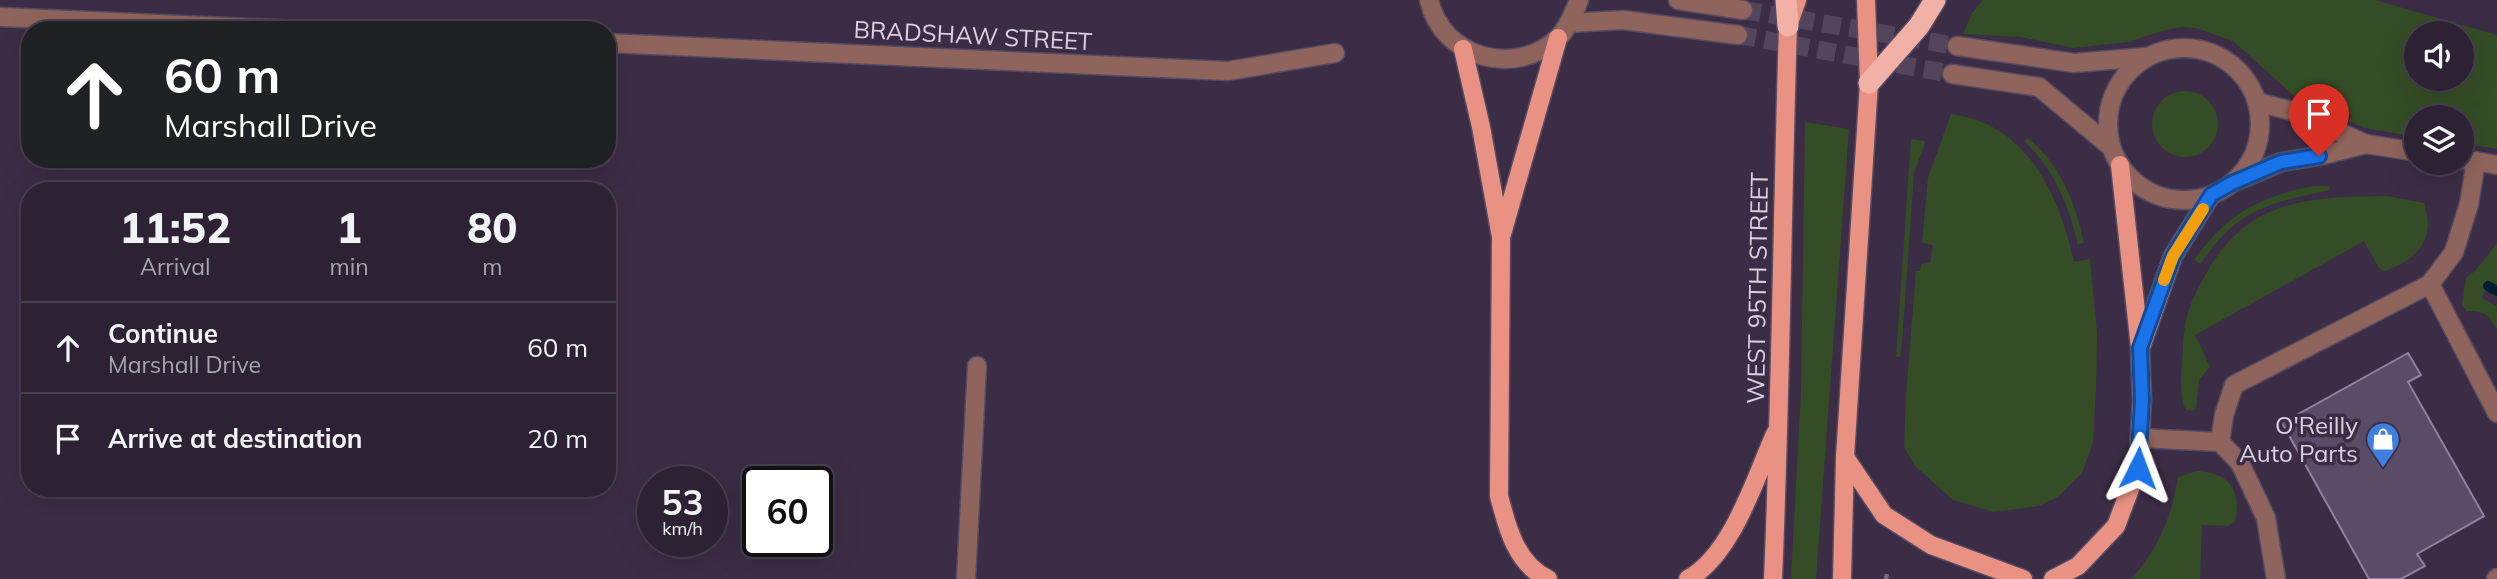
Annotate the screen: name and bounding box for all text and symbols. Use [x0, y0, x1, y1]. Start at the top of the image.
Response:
street label: BRADSHAW STREET [853, 14, 1094, 56]
map controls [2404, 21, 2474, 175]
button: sound [2404, 21, 2474, 91]
text: 60 m [164, 44, 280, 105]
icon: ahead [49, 49, 140, 140]
pin [2289, 84, 2349, 156]
icon: arrive [2300, 95, 2338, 133]
text: Marshall Drive [164, 105, 377, 145]
button: layers [2404, 105, 2474, 175]
street label: WEST 95TH STREET [1740, 171, 1774, 404]
text: 11:52 [119, 201, 231, 254]
text: 1 [337, 201, 362, 254]
text: 80 [467, 201, 518, 254]
text: Arrival [140, 252, 210, 281]
text: min [330, 252, 369, 281]
text: m [482, 252, 502, 281]
text: Continue [108, 317, 218, 350]
icon: ahead [49, 329, 87, 367]
text: 60 m [527, 331, 588, 364]
text: Marshall Drive [108, 350, 261, 379]
place label: O'Reilly Auto Parts [2239, 410, 2358, 468]
icon: arrive [49, 420, 87, 458]
shop icon: O'Reilly Auto Parts [2364, 420, 2402, 469]
text: Arrive at destination [108, 422, 363, 455]
text: 20 m [527, 422, 588, 455]
position arrow [2101, 431, 2175, 505]
speed limit sign: 60 [742, 466, 833, 557]
text: 53 [661, 480, 704, 524]
text: km/h [662, 517, 703, 540]

